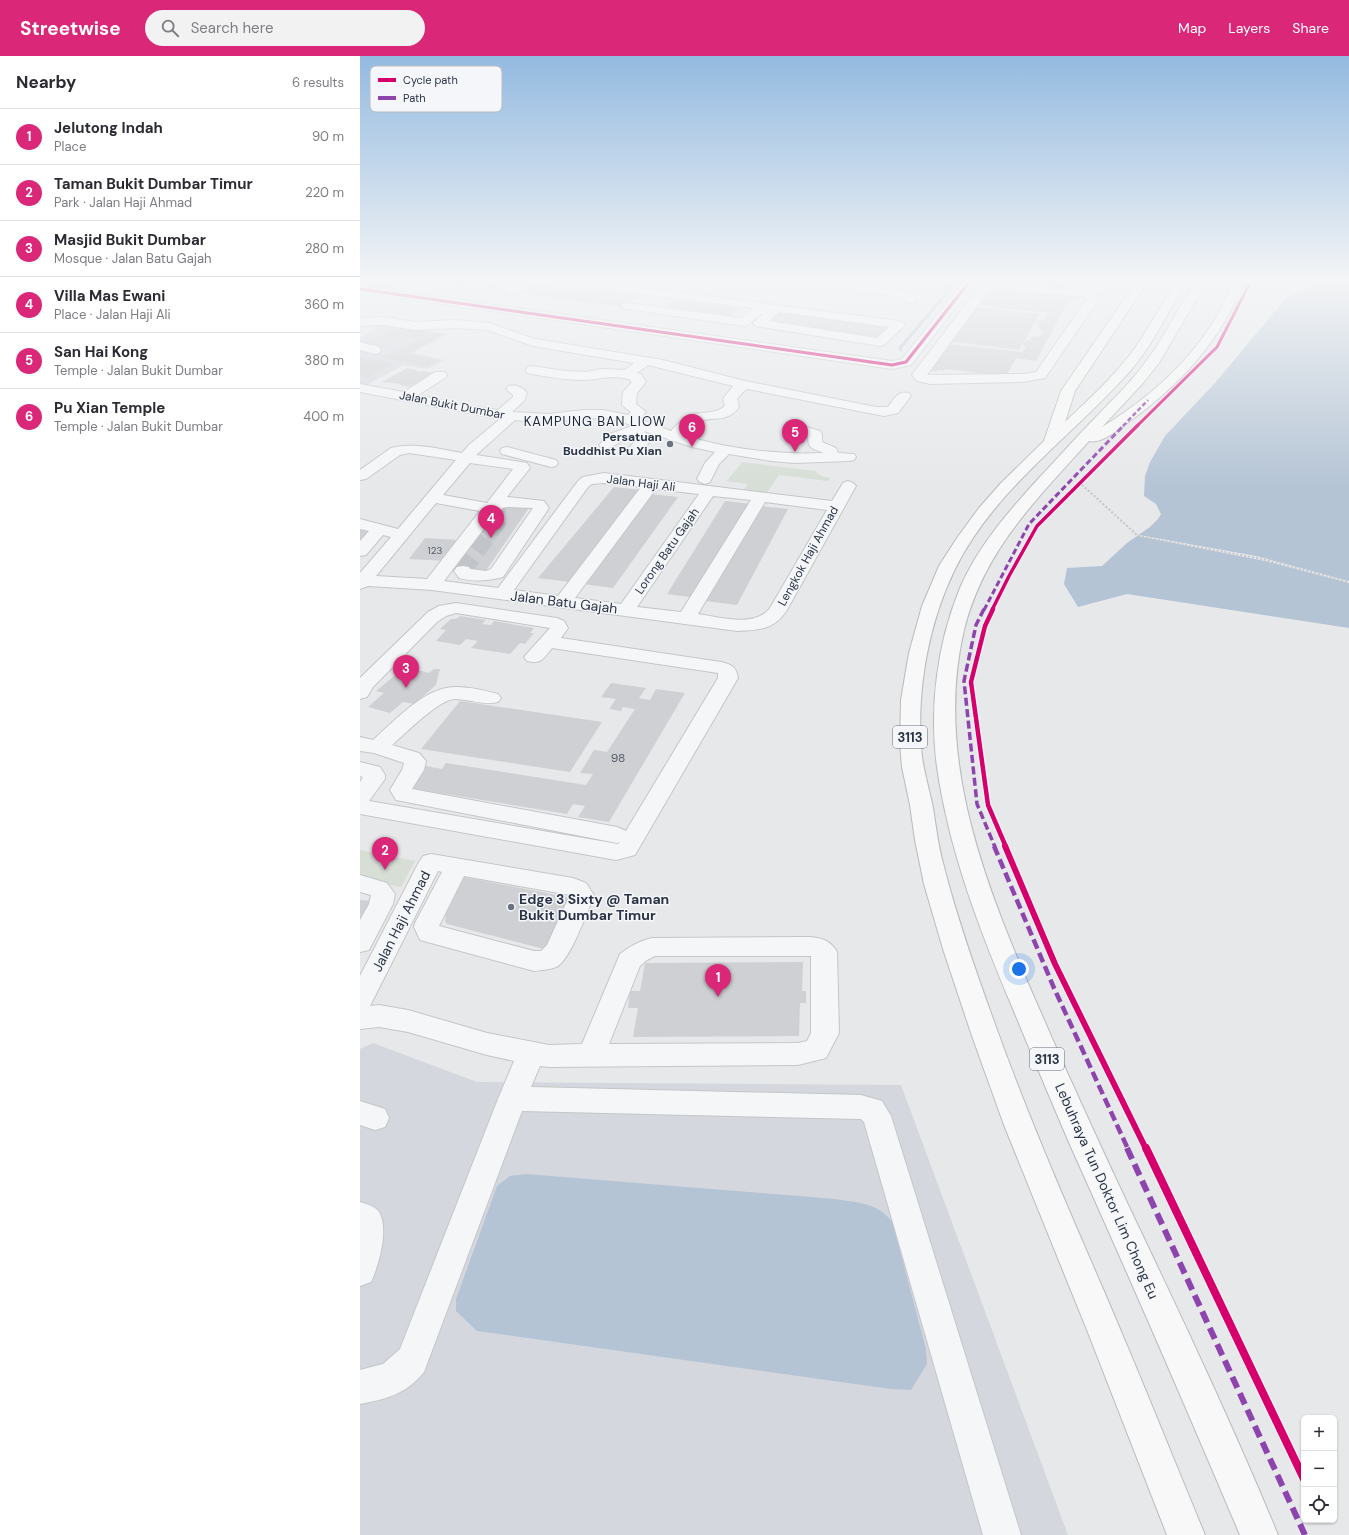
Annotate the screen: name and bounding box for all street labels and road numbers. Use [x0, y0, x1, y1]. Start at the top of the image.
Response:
street label: Jalan Bukit Dumbar [398, 387, 507, 423]
street label: Jalan Haji Ali [606, 471, 676, 495]
street label: Lengkok Haji Ahmad [774, 503, 842, 609]
street label: Lorong Batu Gajah [631, 505, 703, 597]
street label: Jalan Batu Gajah [510, 587, 618, 617]
road number: 3113 [893, 726, 927, 748]
street label: Jalan Haji Ahmad [368, 867, 434, 975]
road number: 3113 [1030, 1048, 1064, 1070]
street label: Lebuhraya Tun Doktor Lim Chong Eu [1051, 1080, 1163, 1302]

